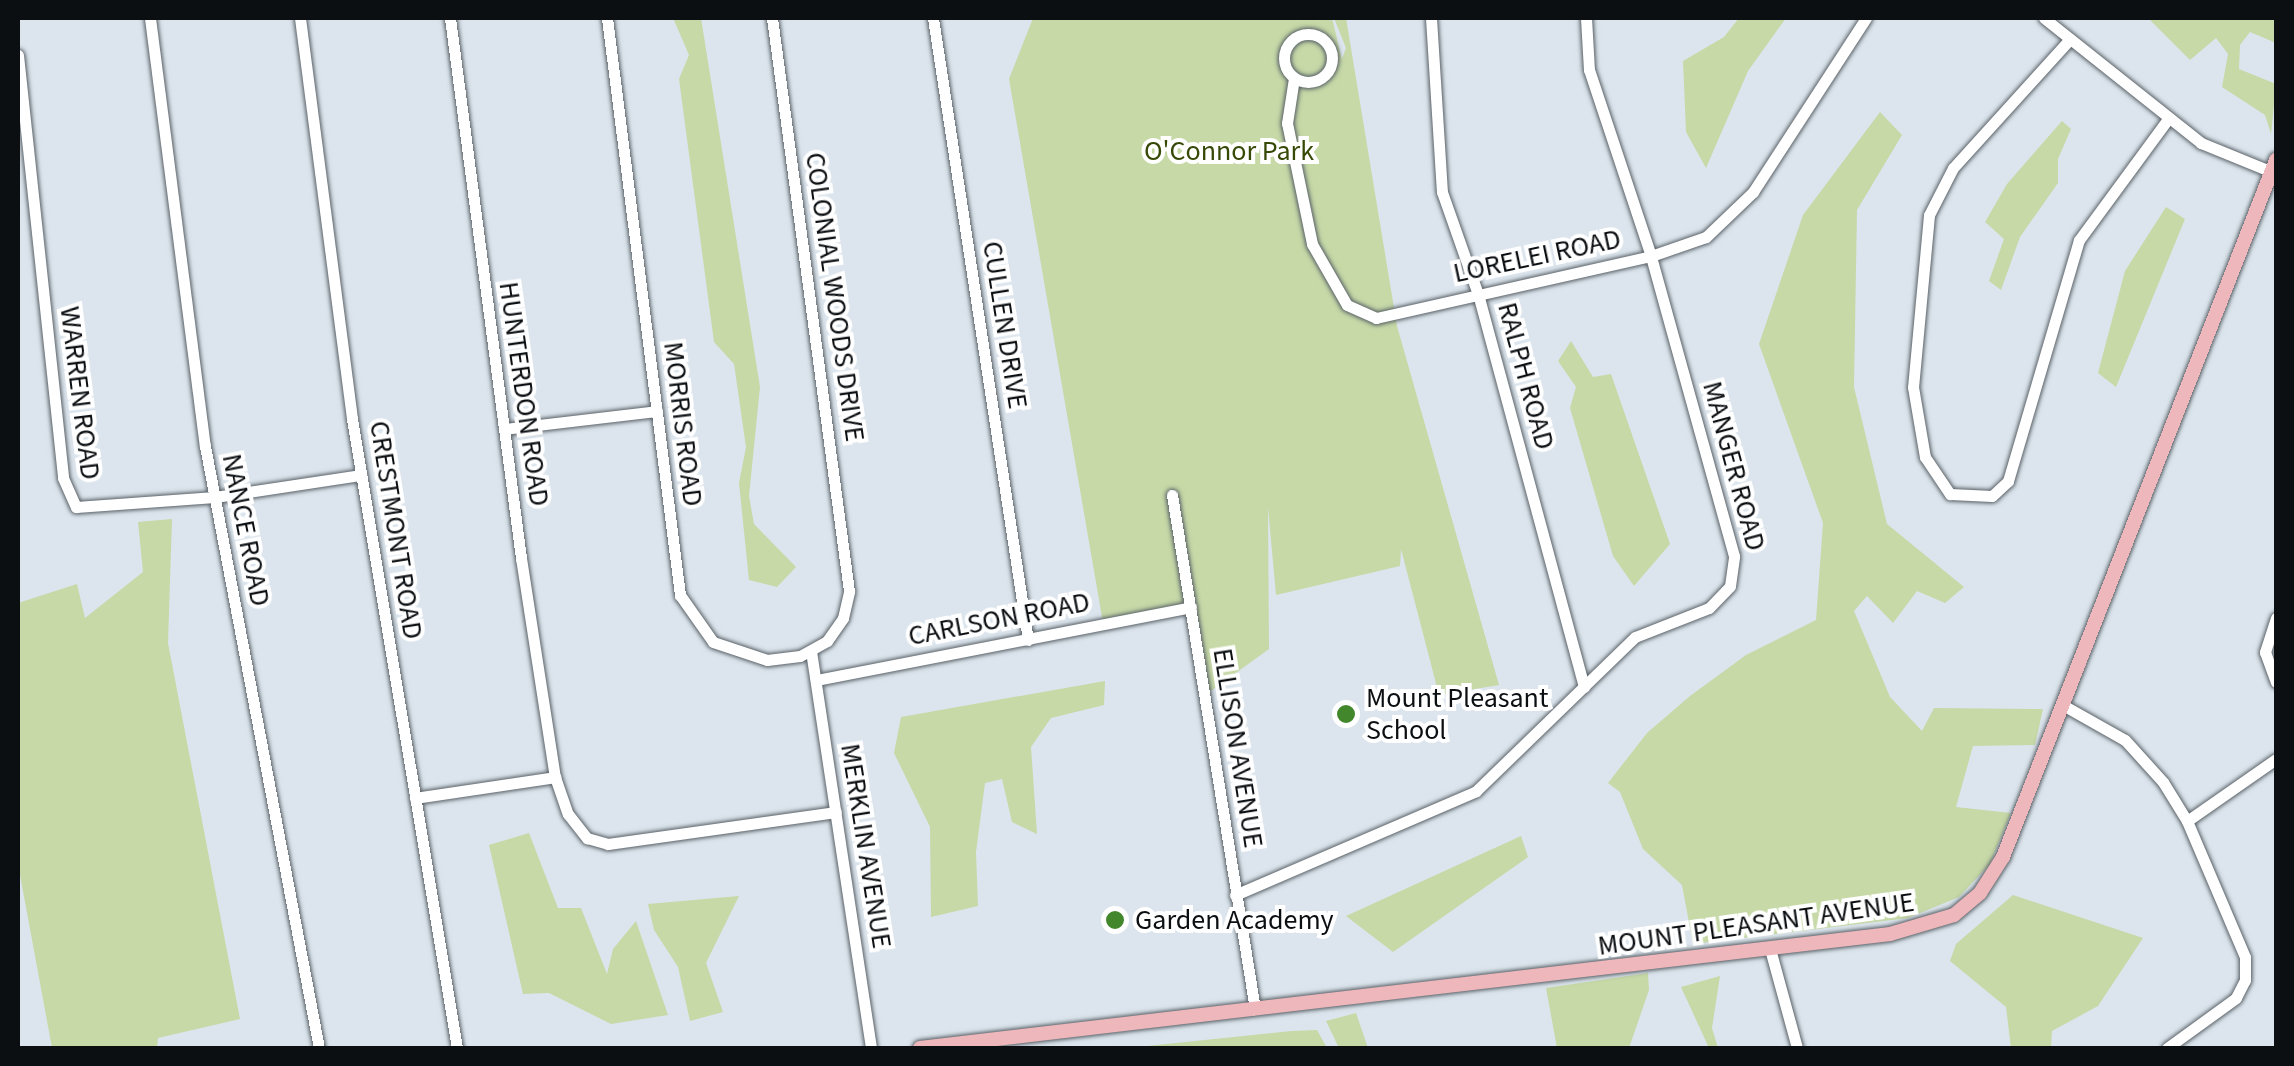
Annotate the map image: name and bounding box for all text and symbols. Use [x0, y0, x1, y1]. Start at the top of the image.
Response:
park label: O'Connor Park [1144, 134, 1314, 168]
street label: COLONIAL WOODS DRIVE [798, 150, 872, 444]
street label: LORELEI ROAD [1450, 222, 1624, 290]
street label: CULLEN DRIVE [975, 239, 1035, 411]
street label: HUNTERDON ROAD [492, 280, 556, 508]
street label: RALPH ROAD [1490, 299, 1562, 453]
street label: WARREN ROAD [53, 304, 107, 482]
street label: MORRIS ROAD [656, 340, 710, 508]
street label: MANGER ROAD [1695, 378, 1773, 554]
street label: CRESTMONT ROAD [362, 419, 430, 641]
street label: NANCE ROAD [215, 451, 277, 609]
street label: CARLSON ROAD [905, 585, 1093, 653]
street label: ELLISON AVENUE [1206, 646, 1270, 850]
place label: Mount Pleasant School [1366, 681, 1548, 747]
marker: Mount Pleasant School [1335, 703, 1357, 725]
street label: MERKLIN AVENUE [833, 741, 899, 951]
street label: MOUNT PLEASANT AVENUE [1596, 885, 1916, 963]
place label: Garden Academy [1135, 903, 1334, 937]
marker: Garden Academy [1104, 909, 1126, 931]

